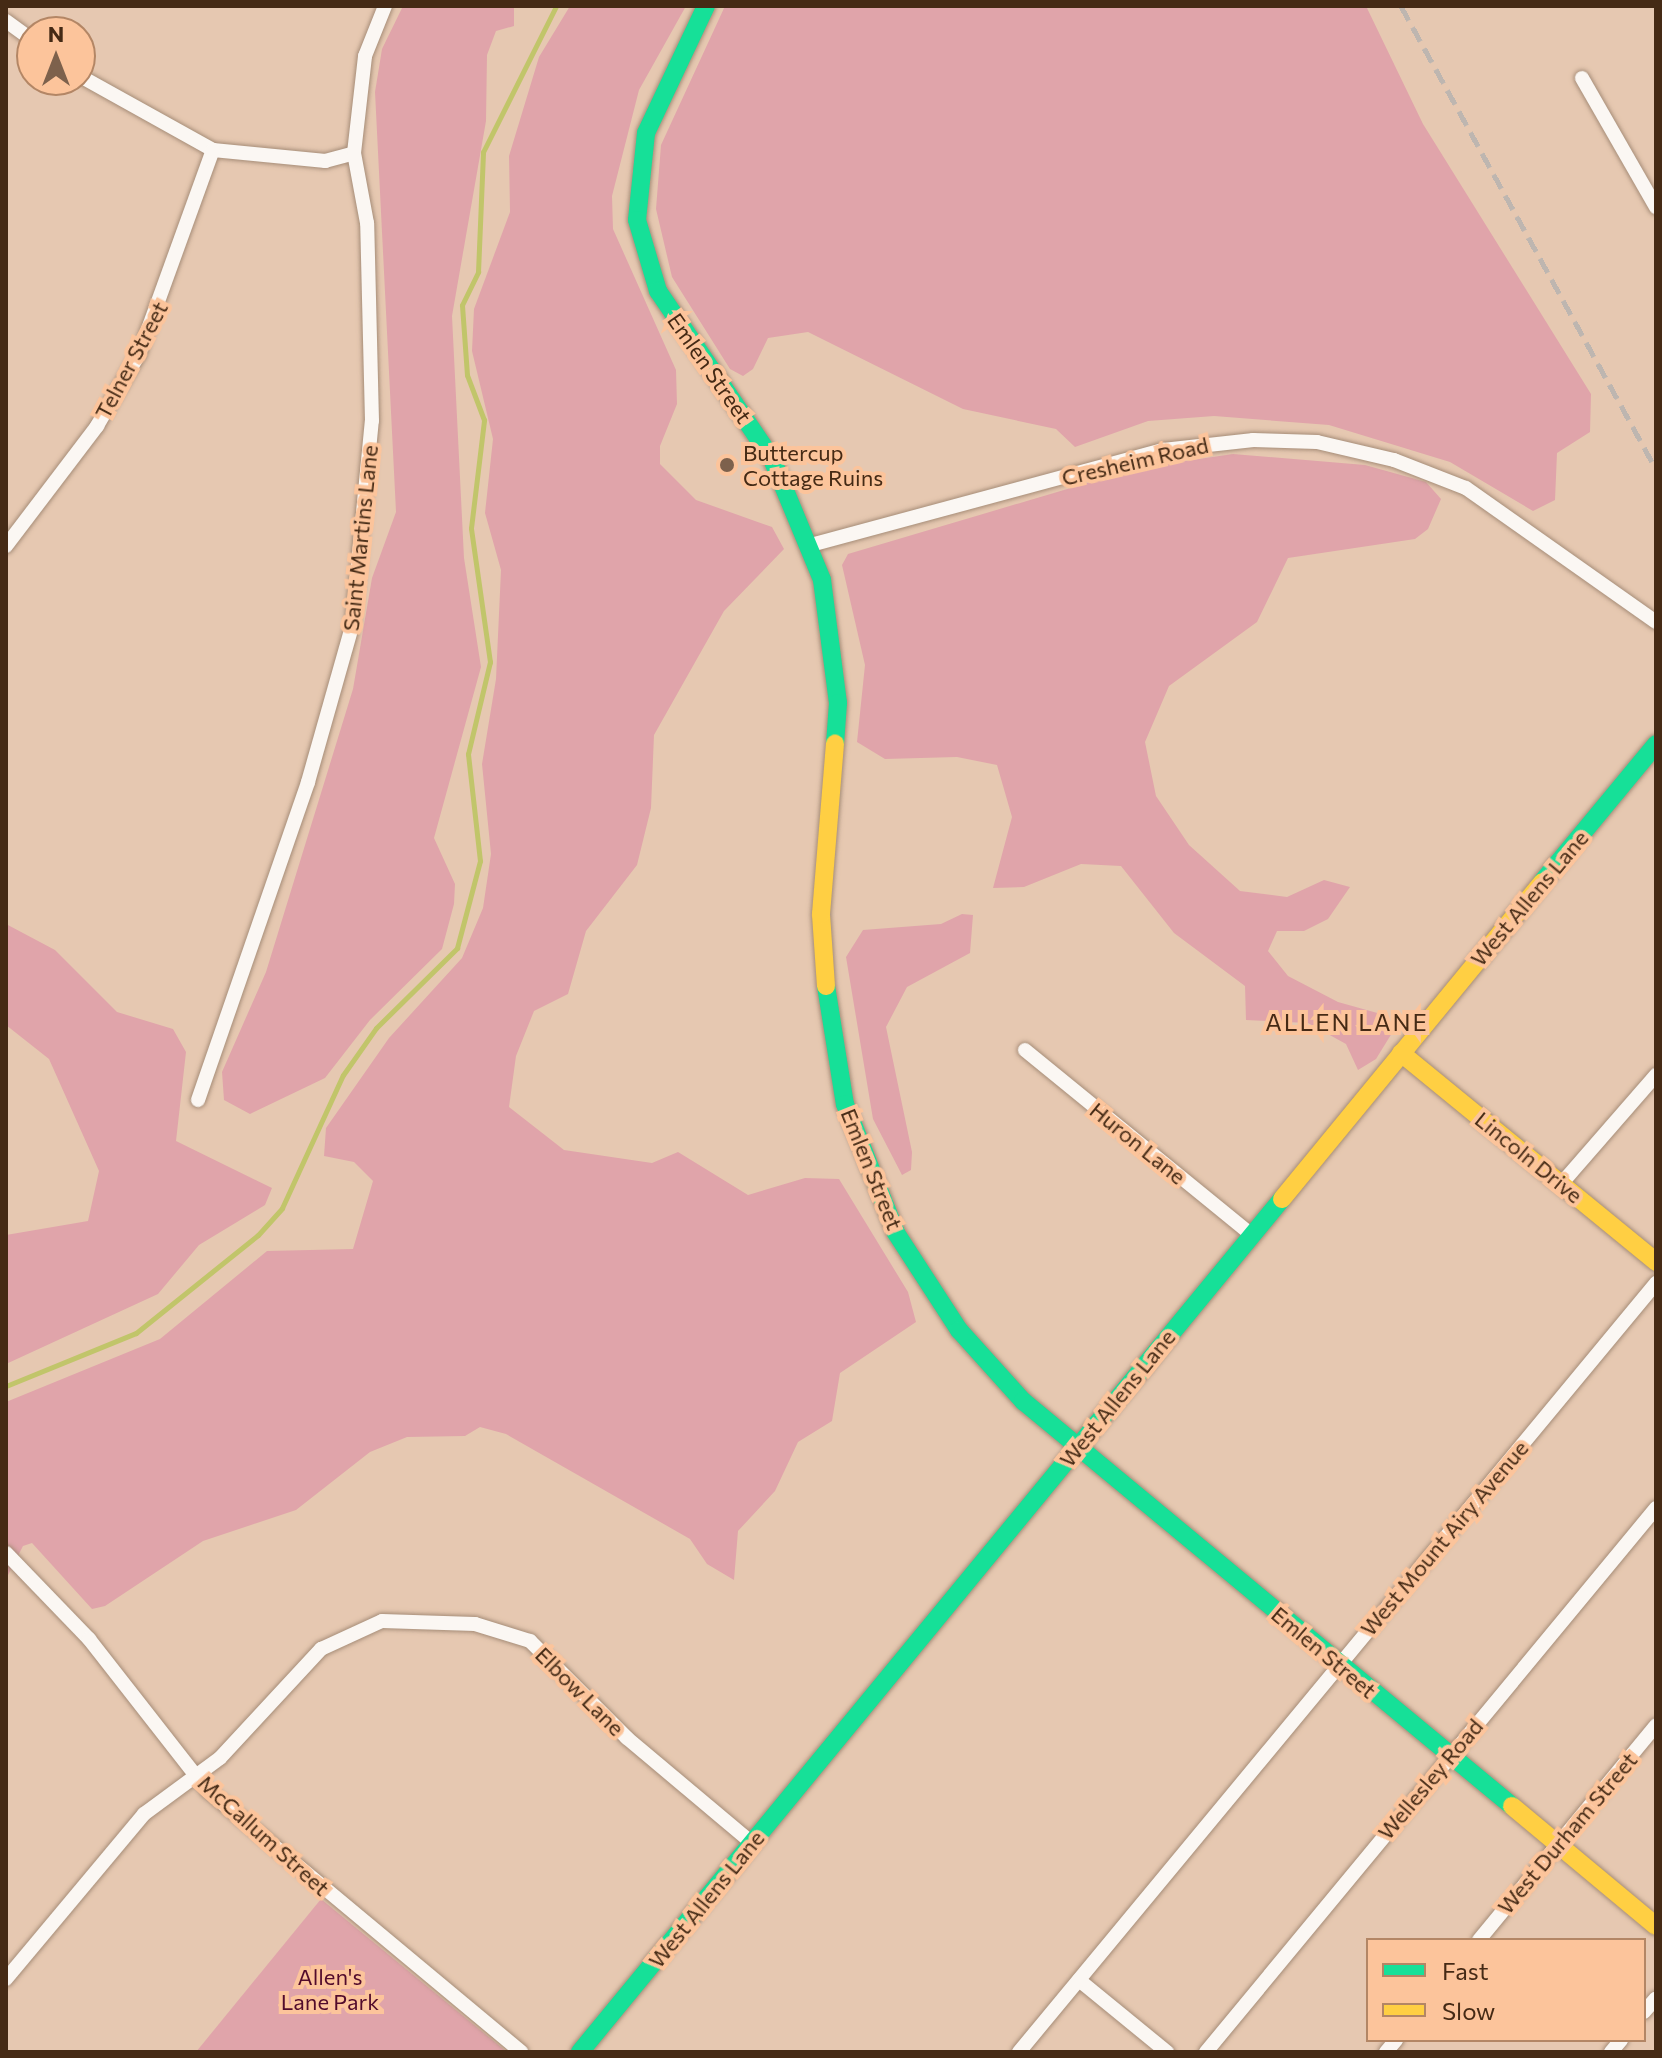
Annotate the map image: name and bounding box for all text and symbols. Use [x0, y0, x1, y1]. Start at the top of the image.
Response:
north arrow [16, 16, 96, 96]
text: N [48, 20, 64, 47]
street label: Telner Street [89, 297, 173, 423]
street label: Emlen Street [662, 308, 758, 428]
street label: Cresheim Road [1059, 431, 1211, 491]
place label: Buttercup Cottage Ruins [743, 439, 883, 490]
street label: Saint Martins Lane [337, 444, 383, 632]
marker: Buttercup Cottage Ruins [718, 456, 736, 474]
street label: West Allens Lane [1465, 825, 1593, 971]
district label: ALLEN LANE [1265, 1008, 1429, 1036]
street label: Huron Lane [1085, 1096, 1191, 1190]
street label: Emlen Street [836, 1105, 908, 1233]
street label: Lincoln Drive [1470, 1106, 1588, 1208]
street label: West Allens Lane [1054, 1324, 1180, 1472]
street label: West Mount Airy Avenue [1355, 1435, 1533, 1641]
street label: Emlen Street [1266, 1601, 1382, 1703]
street label: Elbow Lane [530, 1641, 630, 1741]
street label: Wellesley Road [1372, 1713, 1488, 1845]
street label: West Durham Street [1492, 1747, 1642, 1919]
street label: McCallum Street [193, 1769, 335, 1901]
street label: West Allens Lane [643, 1825, 769, 1973]
legend [1366, 1938, 1646, 2042]
text: Fast [1442, 1956, 1489, 1985]
park label: Allen's Lane Park [281, 1963, 379, 2014]
text: Slow [1442, 1996, 1495, 2025]

